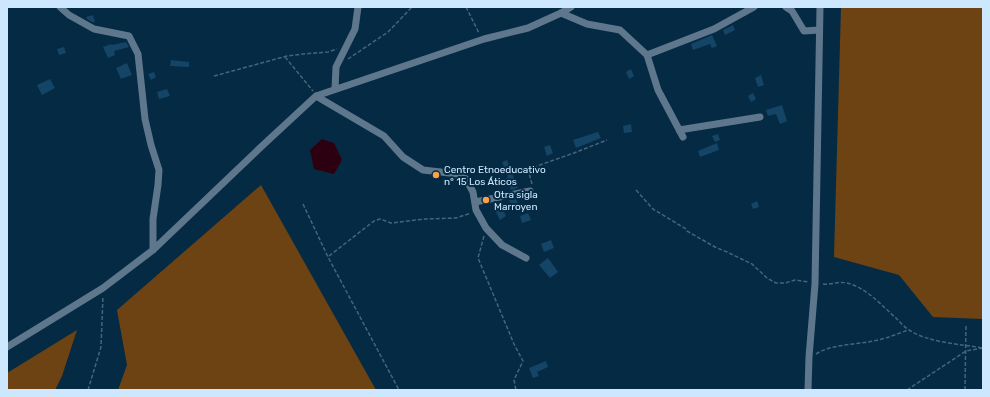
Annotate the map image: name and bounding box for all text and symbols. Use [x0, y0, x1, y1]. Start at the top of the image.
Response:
place label: Centro Etnoeducativo n° 15 Los Áticos [444, 164, 546, 188]
marker: Centro Etnoeducativo n° 15 Los Áticos [431, 170, 441, 180]
place label: Otra sigla Marroyen [494, 189, 538, 213]
marker: Otra sigla Marroyen [481, 195, 491, 205]

